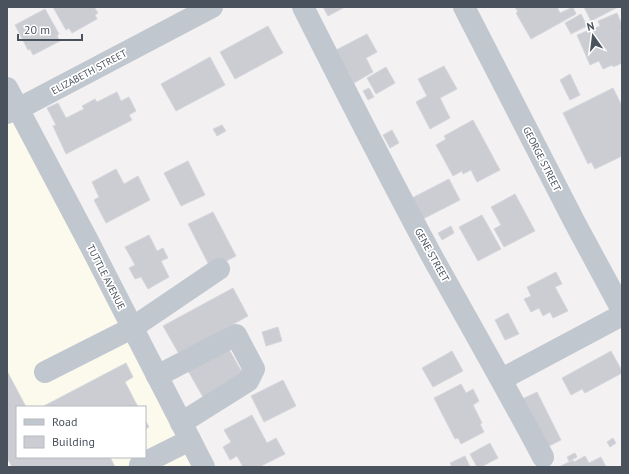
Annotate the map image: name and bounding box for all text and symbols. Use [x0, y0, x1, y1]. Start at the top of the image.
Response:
scale bar [18, 16, 82, 42]
north arrow [573, 16, 613, 56]
text: N [585, 19, 596, 34]
text: 20 m [24, 22, 50, 37]
street label: ELIZABETH STREET [49, 46, 129, 97]
street label: GEORGE STREET [520, 124, 564, 194]
street label: GENE STREET [412, 226, 452, 284]
street label: TUTTLE AVENUE [84, 242, 128, 312]
legend [16, 406, 146, 458]
text: Road [52, 414, 77, 429]
text: Building [52, 434, 95, 449]

